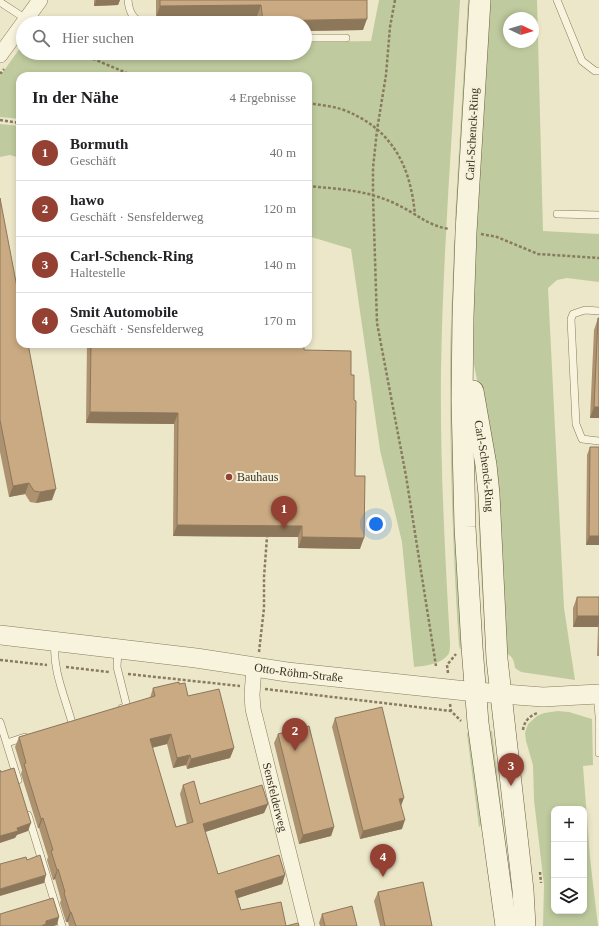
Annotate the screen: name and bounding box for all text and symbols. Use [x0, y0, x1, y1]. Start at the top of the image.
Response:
north arrow [503, 12, 539, 48]
search box [16, 16, 312, 60]
icon: search [30, 27, 52, 49]
text: Hier suchen [62, 30, 134, 46]
street label: Carl-Schenck-Ring [463, 87, 481, 181]
text: In der Nähe [32, 88, 119, 107]
text: 4 Ergebnisse [229, 90, 296, 105]
text: Bormuth [70, 136, 128, 152]
text: 1 [42, 145, 48, 160]
text: 40 m [270, 145, 296, 160]
text: Geschäft [70, 153, 116, 168]
text: hawo [70, 192, 104, 208]
text: 2 [42, 201, 48, 216]
text: 120 m [263, 201, 296, 216]
text: Geschäft · Sensfelderweg [70, 209, 204, 224]
text: Carl-Schenck-Ring [70, 248, 193, 264]
text: 3 [42, 257, 48, 272]
text: 140 m [263, 257, 296, 272]
text: Haltestelle [70, 265, 126, 280]
text: Smit Automobile [70, 304, 178, 320]
text: 4 [42, 313, 48, 328]
text: 170 m [263, 313, 296, 328]
text: Geschäft · Sensfelderweg [70, 321, 204, 336]
street label: Carl-Schenck-Ring [471, 419, 497, 512]
place label: Bauhaus [237, 470, 279, 484]
marker: Bauhaus [224, 472, 234, 482]
pin: 1 [271, 496, 297, 529]
your location [366, 514, 386, 534]
street label: Otto-Röhm-Straße [253, 660, 344, 685]
pin: 2 [282, 718, 308, 751]
pin: 3 [498, 753, 524, 786]
street label: Sensfelderweg [260, 761, 290, 833]
map controls [551, 806, 587, 914]
button: + [551, 806, 587, 842]
button: − [551, 842, 587, 878]
pin: 4 [370, 844, 396, 877]
button: layers [551, 878, 587, 914]

